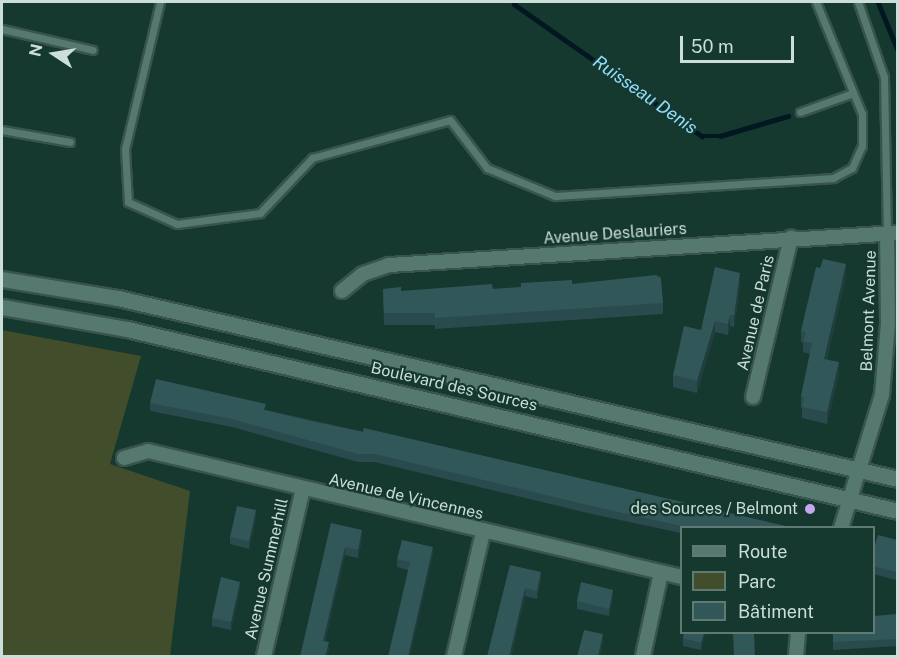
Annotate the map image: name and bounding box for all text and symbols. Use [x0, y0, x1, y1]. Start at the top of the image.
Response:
north arrow [24, 24, 84, 84]
scale bar [683, 24, 797, 62]
text: 50 m [691, 36, 734, 57]
text: N [25, 42, 46, 58]
water label: Ruisseau Denis [589, 51, 701, 139]
street label: Avenue Deslauriers [543, 219, 687, 249]
street label: Belmont Avenue [857, 250, 881, 372]
street label: Avenue de Paris [733, 253, 779, 373]
street label: Boulevard des Sources [369, 358, 539, 416]
street label: Avenue de Vincennes [327, 470, 485, 524]
street label: Avenue Summerhill [241, 496, 293, 642]
place label: des Sources / Belmont [630, 499, 798, 519]
marker: des Sources / Belmont [803, 502, 817, 516]
legend [680, 526, 875, 634]
text: Route [738, 541, 787, 562]
text: Parc [738, 571, 776, 592]
text: Bâtiment [738, 601, 814, 622]

